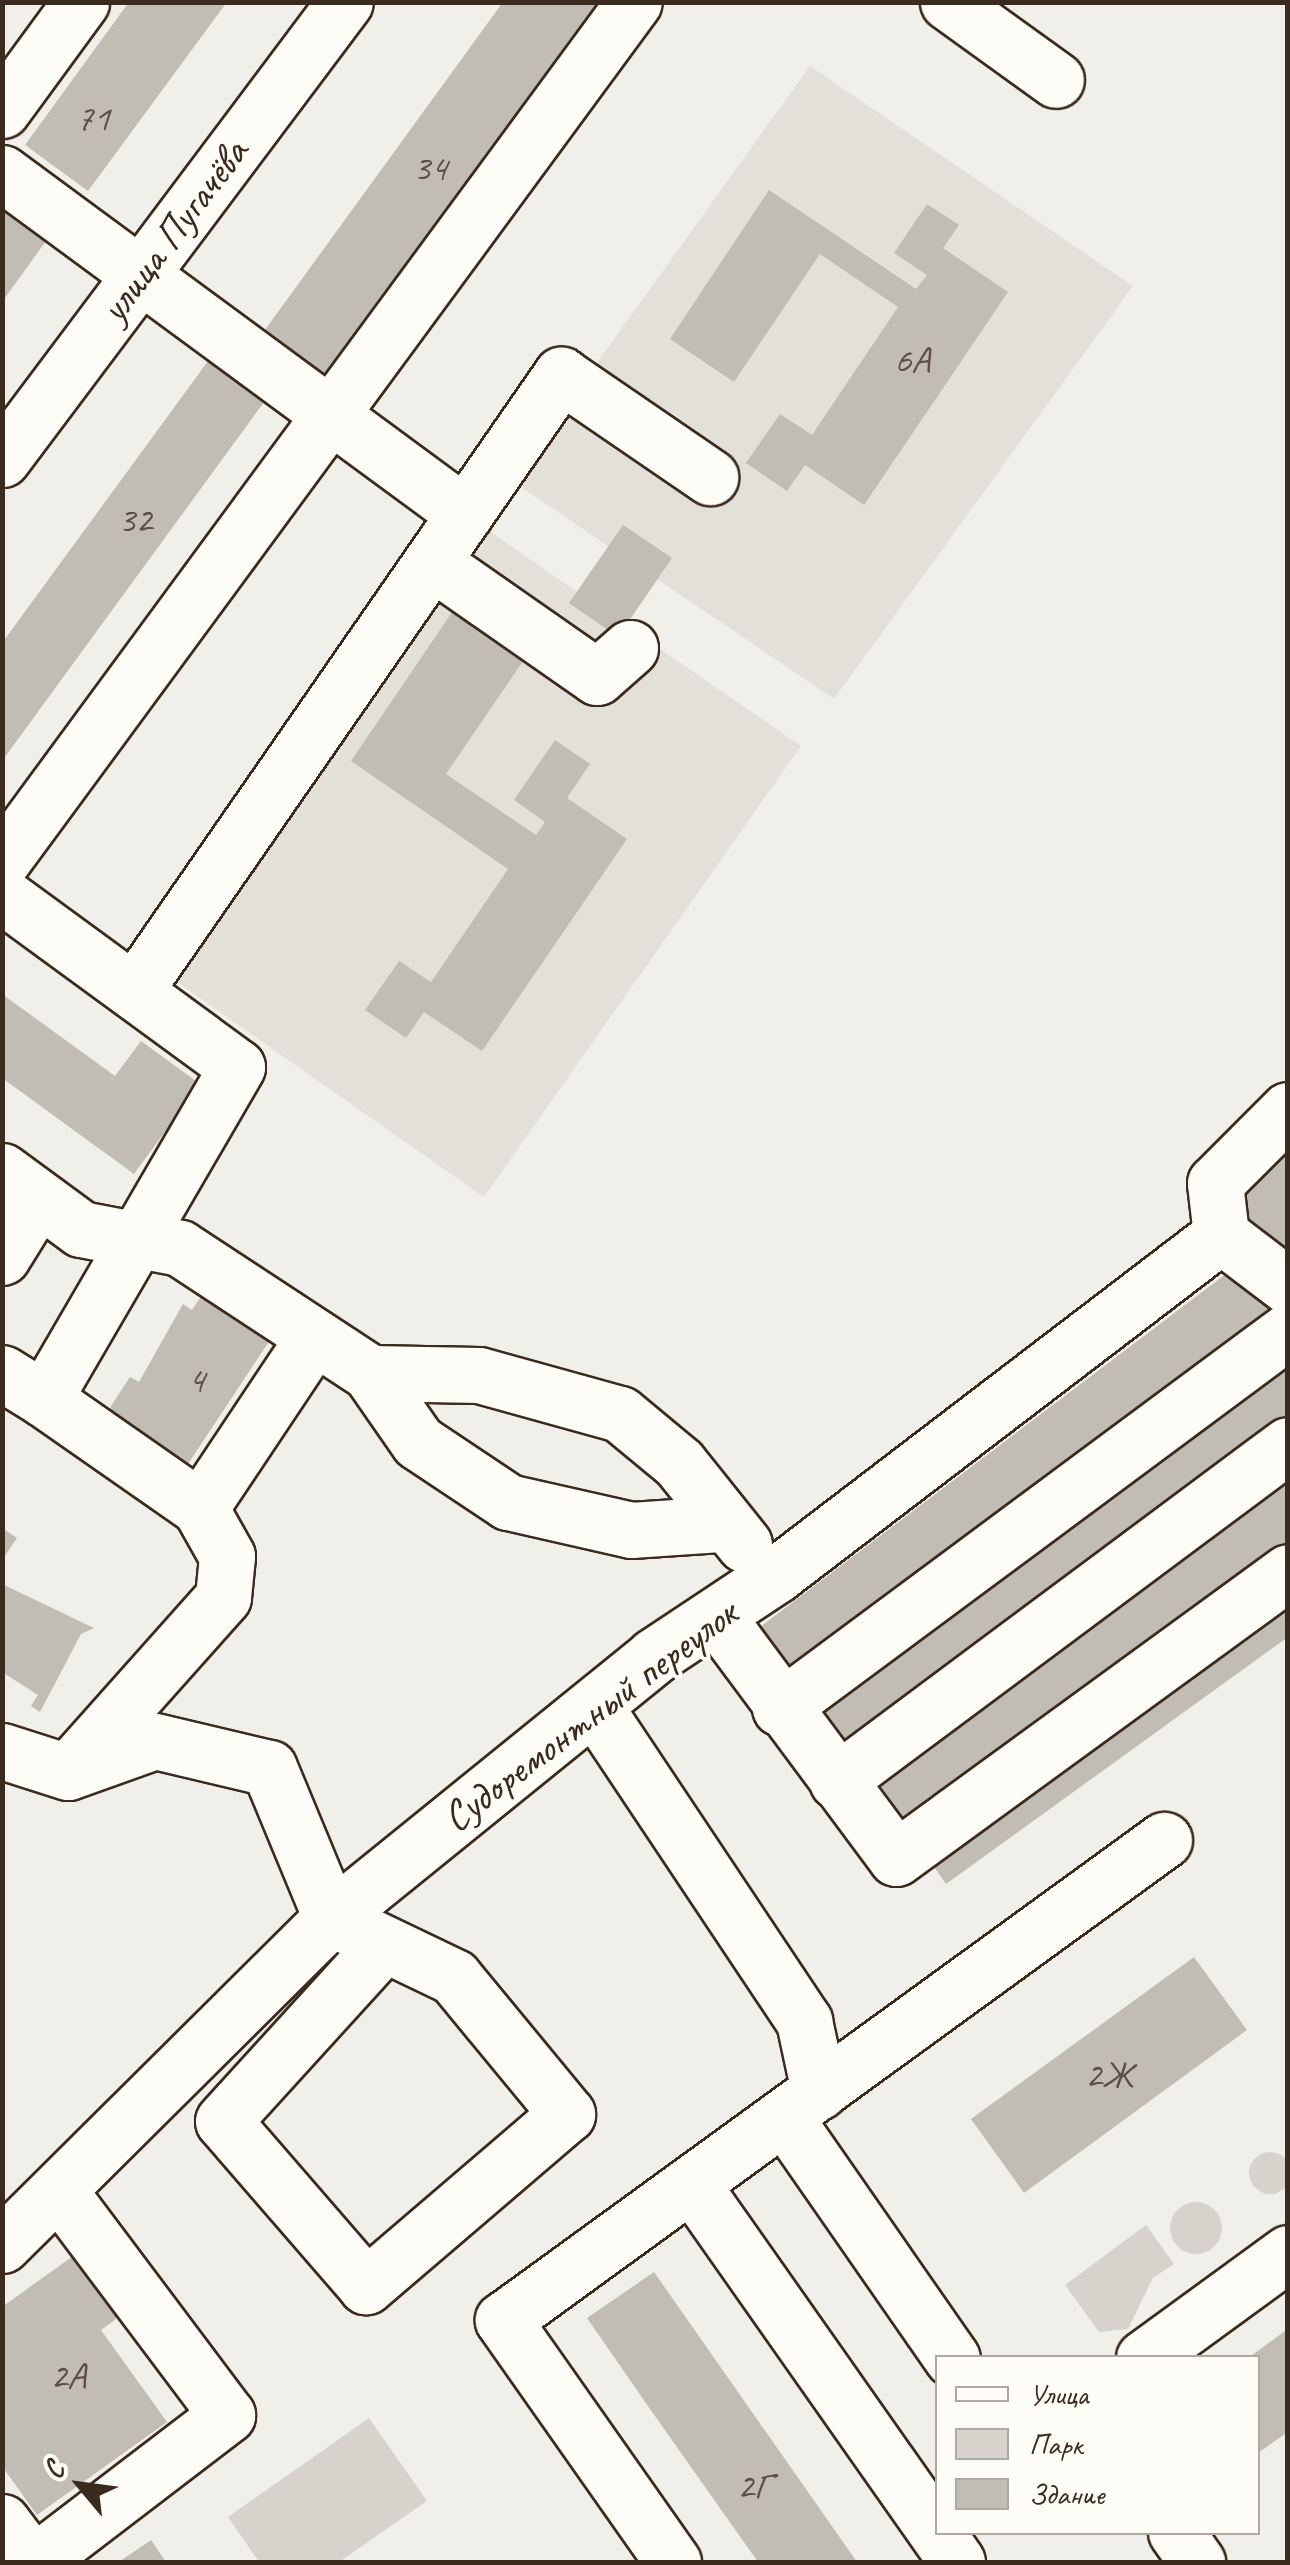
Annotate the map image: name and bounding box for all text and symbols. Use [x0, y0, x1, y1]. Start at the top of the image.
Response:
house number: 71 [76, 95, 110, 141]
street label: улица Пугачёва [88, 128, 260, 334]
house number: 34 [413, 145, 447, 191]
house number: 6А [894, 337, 930, 383]
house number: 32 [118, 497, 152, 543]
house number: 4 [187, 1357, 205, 1403]
street label: Судоремонтный переулок [433, 1589, 747, 1843]
house number: 2Ж [1085, 2052, 1133, 2098]
house number: 2А [50, 2353, 86, 2399]
legend [935, 2355, 1260, 2535]
text: Улица [1029, 2375, 1088, 2413]
text: Парк [1029, 2425, 1083, 2463]
north arrow [30, 2435, 130, 2535]
text: С [35, 2456, 72, 2485]
house number: 2Г [737, 2463, 771, 2509]
text: Здание [1029, 2475, 1104, 2513]

